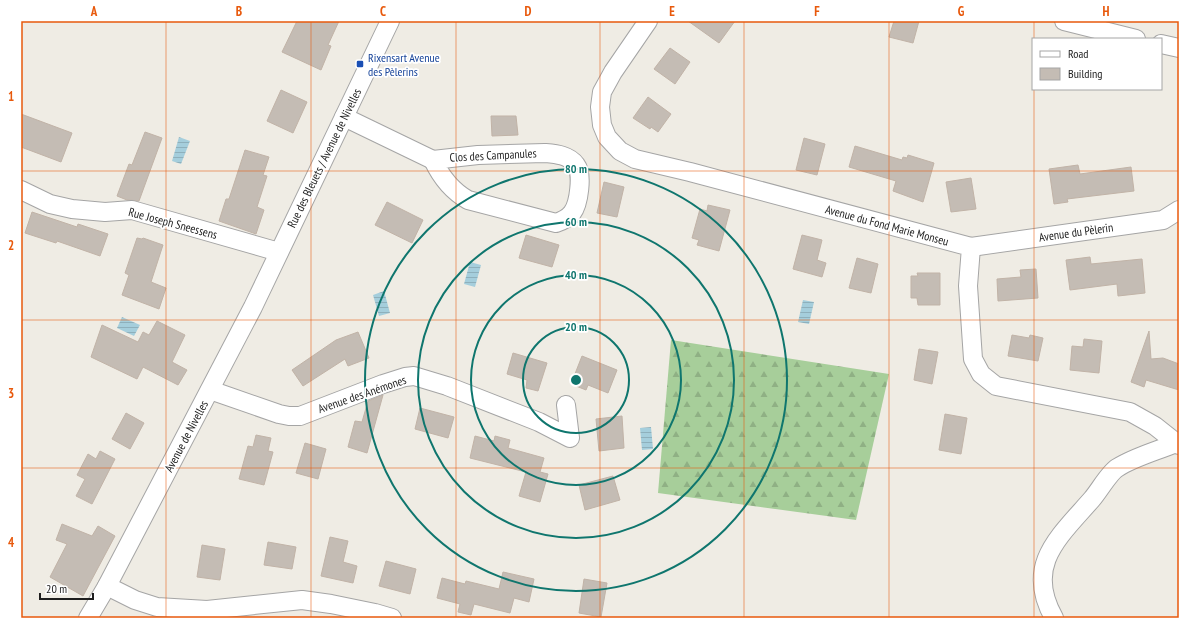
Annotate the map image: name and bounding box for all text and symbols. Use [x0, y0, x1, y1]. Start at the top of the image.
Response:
text: A [90, 3, 98, 20]
text: B [236, 3, 242, 20]
text: C [380, 3, 386, 20]
text: D [525, 3, 532, 20]
text: E [669, 3, 675, 20]
text: F [814, 3, 820, 20]
text: G [958, 3, 965, 20]
text: H [1103, 3, 1110, 20]
legend [1032, 38, 1162, 90]
text: Road [1068, 46, 1088, 61]
place label: Rixensart Avenue des Pèlerins [368, 50, 440, 79]
marker: Rixensart Avenue des Pèlerins [355, 59, 365, 69]
text: Building [1068, 66, 1103, 81]
street label: Rue des Bleuets / Avenue de Nivelles [284, 86, 364, 230]
text: 1 [8, 88, 14, 105]
street label: Clos des Campanules [449, 145, 537, 165]
text: 80 m [565, 161, 587, 176]
street label: Avenue du Fond Marie Monseu [824, 201, 950, 249]
street label: Rue Joseph Sneessens [127, 204, 219, 242]
text: 60 m [565, 214, 587, 229]
street label: Avenue du Pèlerin [1038, 219, 1114, 245]
text: 2 [8, 237, 14, 254]
text: 40 m [565, 267, 587, 282]
text: 20 m [565, 319, 587, 334]
street label: Avenue des Anémones [316, 372, 408, 416]
centre of rings [569, 373, 583, 387]
text: 3 [8, 385, 14, 402]
street label: Avenue de Nivelles [161, 398, 211, 474]
text: 4 [8, 534, 15, 551]
scale bar [40, 575, 93, 601]
text: 20 m [46, 581, 67, 596]

